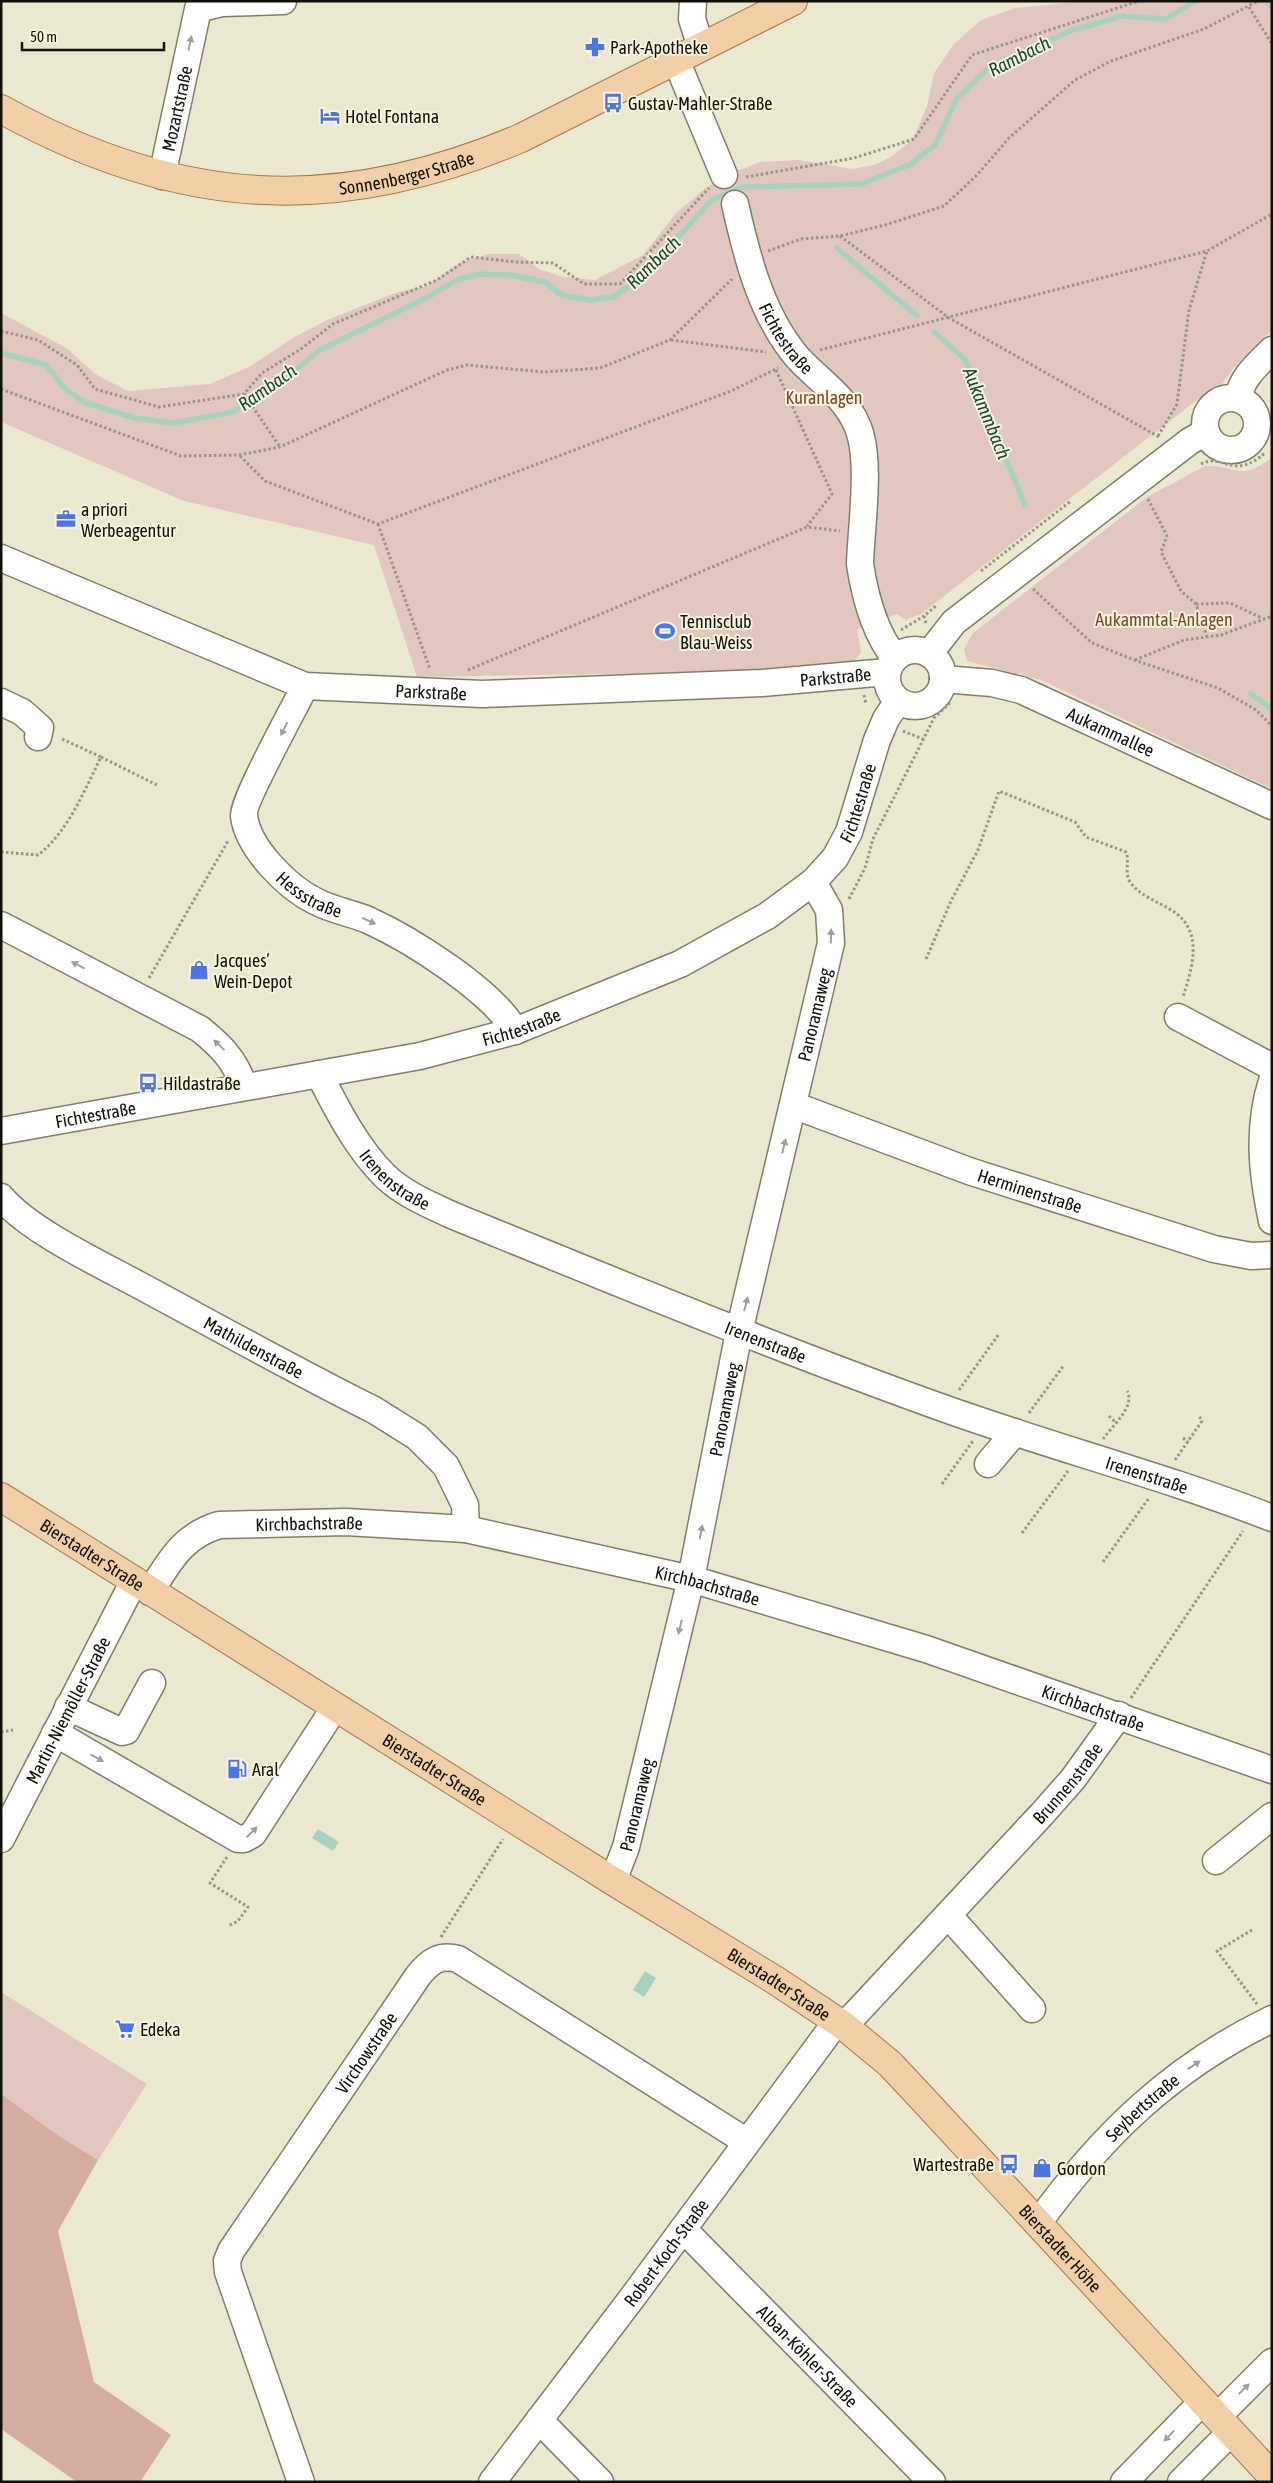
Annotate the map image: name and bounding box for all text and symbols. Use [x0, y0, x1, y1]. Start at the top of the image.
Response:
scale bar [22, 20, 165, 52]
text: 50 m [30, 28, 57, 45]
water label: Rambach [985, 31, 1053, 81]
one-way arrow [186, 35, 194, 50]
pharmacy icon: Park-Apotheke [584, 36, 606, 58]
place label: Park-Apotheke [610, 37, 708, 58]
street label: Mozartstraße [157, 64, 196, 153]
bus stop icon: Gustav-Mahler-Straße [602, 92, 624, 114]
place label: Gustav-Mahler-Straße [628, 93, 773, 114]
hotel icon: Hotel Fontana [319, 105, 341, 127]
place label: Hotel Fontana [345, 106, 439, 127]
street label: Sonnenberger Straße [338, 147, 477, 198]
water label: Rambach [622, 231, 684, 293]
street label: Fichtestraße [755, 299, 818, 378]
water label: Rambach [234, 359, 300, 415]
water label: Aukammbach [958, 363, 1015, 462]
park label: Kuranlagen [786, 387, 862, 408]
place label: a priori Werbeagentur [81, 499, 176, 541]
office icon: a priori Werbeagentur [55, 508, 77, 530]
park label: Aukammtal-Anlagen [1095, 609, 1233, 630]
place label: Tennisclub Blau-Weiss [680, 611, 752, 653]
sports icon: Tennisclub Blau-Weiss [654, 620, 676, 642]
street label: Parkstraße [799, 663, 872, 690]
street label: Parkstraße [395, 680, 467, 704]
street label: Aukammallee [1064, 702, 1158, 761]
one-way arrow [280, 722, 288, 737]
street label: Fichtestraße [835, 761, 880, 846]
street label: Hessstraße [272, 867, 345, 921]
one-way arrow [362, 918, 376, 926]
one-way arrow [827, 928, 835, 944]
place label: Jacques’ Wein-Depot [214, 950, 292, 992]
shop icon: Jacques’ Wein-Depot [188, 959, 210, 981]
one-way arrow [71, 961, 85, 969]
street label: Panoramaweg [793, 966, 835, 1063]
street label: Fichtestraße [480, 1003, 563, 1050]
one-way arrow [213, 1039, 225, 1051]
bus stop icon: Hildastraße [137, 1072, 159, 1094]
place label: Hildastraße [163, 1073, 241, 1094]
street label: Fichtestraße [54, 1097, 137, 1132]
one-way arrow [780, 1138, 788, 1153]
street label: Irenenstraße [355, 1145, 434, 1214]
street label: Herminenstraße [975, 1164, 1085, 1217]
one-way arrow [742, 1296, 750, 1311]
street label: Mathildenstraße [200, 1312, 307, 1382]
street label: Irenenstraße [722, 1316, 809, 1367]
street label: Panoramaweg [705, 1360, 743, 1458]
street label: Irenenstraße [1103, 1451, 1191, 1498]
street label: Kirchbachstraße [255, 1511, 363, 1535]
street label: Bierstadter Straße [37, 1514, 148, 1595]
one-way arrow [697, 1523, 705, 1539]
street label: Kirchbachstraße [653, 1561, 762, 1609]
one-way arrow [676, 1619, 684, 1634]
street label: Martin-Niemöller-Straße [21, 1633, 114, 1787]
street label: Kirchbachstraße [1039, 1680, 1147, 1735]
street label: Bierstadter Straße [379, 1729, 490, 1809]
street label: Brunnenstraße [1028, 1738, 1106, 1828]
one-way arrow [89, 1754, 104, 1762]
street label: Panoramaweg [615, 1756, 658, 1853]
fuel station icon: Aral [226, 1758, 248, 1780]
place label: Aral [252, 1759, 279, 1780]
one-way arrow [246, 1827, 258, 1838]
street label: Bierstadter Straße [724, 1943, 835, 2025]
street label: Virchowstraße [331, 2008, 401, 2098]
supermarket icon: Edeka [114, 2018, 136, 2040]
place label: Edeka [140, 2019, 181, 2040]
one-way arrow [1187, 2060, 1200, 2070]
street label: Seybertstraße [1101, 2069, 1183, 2145]
bus stop icon: Wartestraße [998, 2153, 1020, 2175]
place label: Wartestraße [913, 2154, 994, 2175]
shop icon: Gordon [1031, 2157, 1053, 2179]
place label: Gordon [1057, 2158, 1106, 2179]
street label: Robert-Koch-Straße [619, 2194, 712, 2310]
street label: Bierstadter Höhe [1015, 2200, 1106, 2296]
street label: Alban-Köhler-Straße [753, 2300, 863, 2411]
one-way arrow [1238, 2383, 1250, 2395]
one-way arrow [1163, 2429, 1175, 2441]

